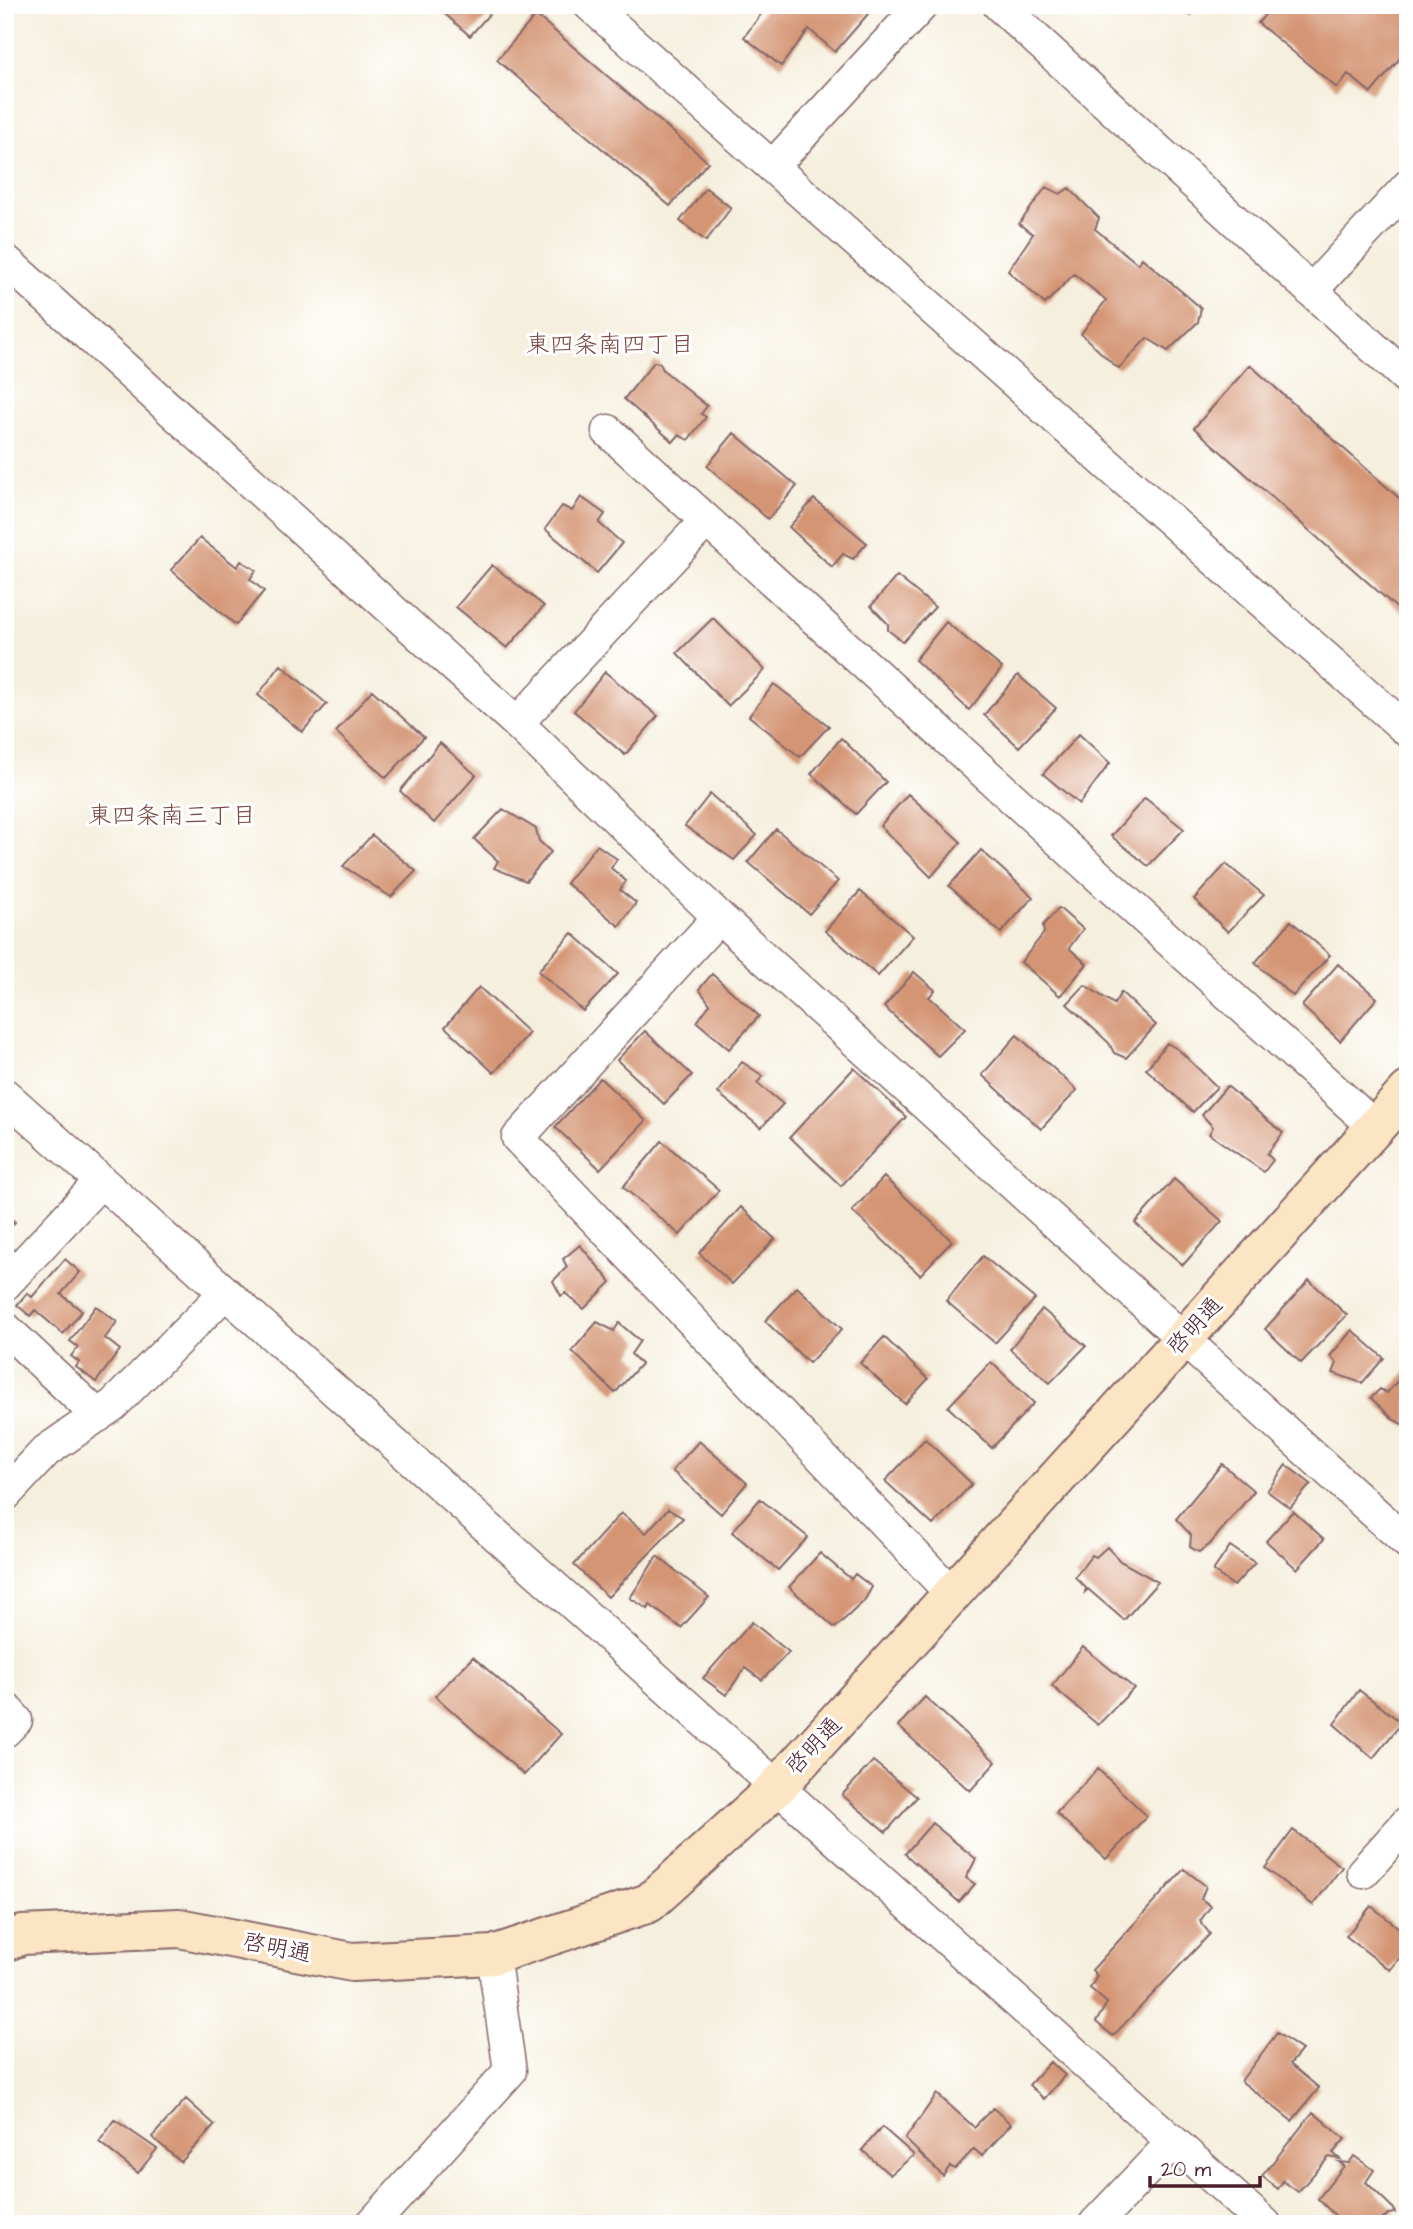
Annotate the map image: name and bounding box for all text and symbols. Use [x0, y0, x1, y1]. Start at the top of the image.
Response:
district label: 東四条南四丁目 [526, 328, 694, 362]
district label: 東四条南三丁目 [88, 799, 256, 833]
street label: 啓明通 [1160, 1290, 1230, 1362]
street label: 啓明通 [779, 1710, 849, 1782]
street label: 啓明通 [240, 1926, 314, 1970]
scale bar [1150, 2145, 1261, 2189]
text: 20 m [1161, 2155, 1212, 2184]

